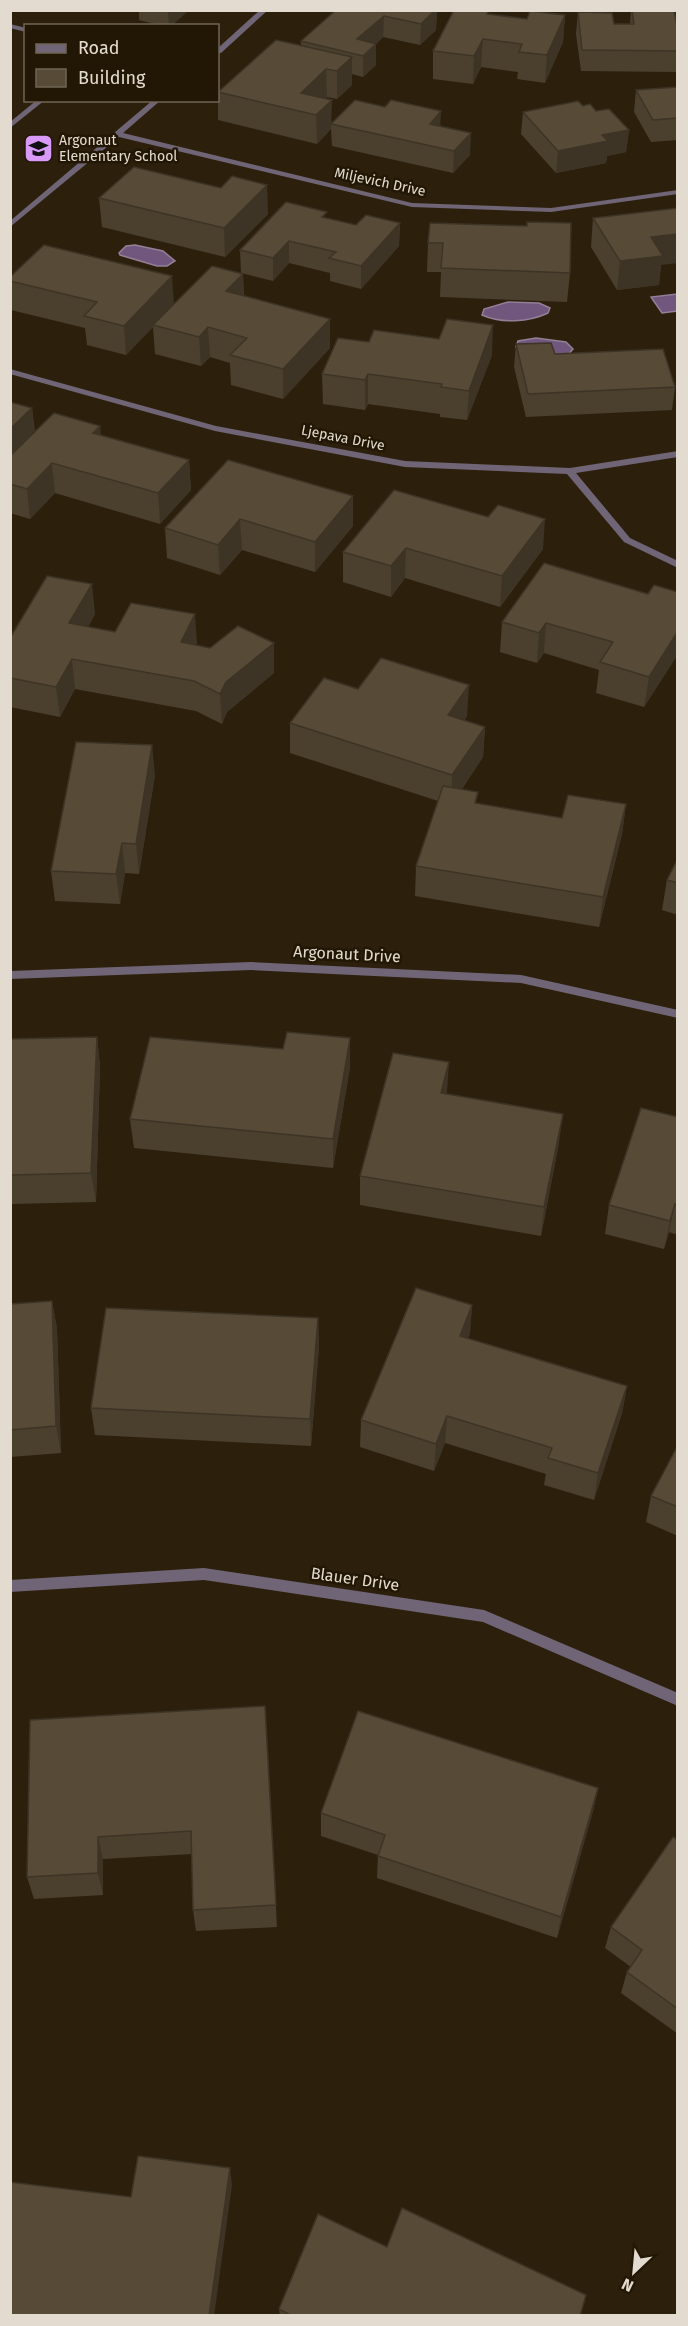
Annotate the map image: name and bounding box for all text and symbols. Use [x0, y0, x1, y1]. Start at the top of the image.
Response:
legend [24, 24, 219, 102]
text: Road [78, 37, 120, 59]
text: Building [78, 67, 146, 89]
school or university icon: Argonaut Elementary School [22, 132, 54, 164]
place label: Argonaut Elementary School [59, 132, 177, 165]
street label: Miljevich Drive [333, 164, 427, 200]
street label: Ljepava Drive [300, 422, 386, 454]
street label: Argonaut Drive [293, 942, 401, 966]
street label: Blauer Drive [310, 1563, 400, 1595]
north arrow [604, 2242, 664, 2302]
text: N [619, 2274, 637, 2296]

